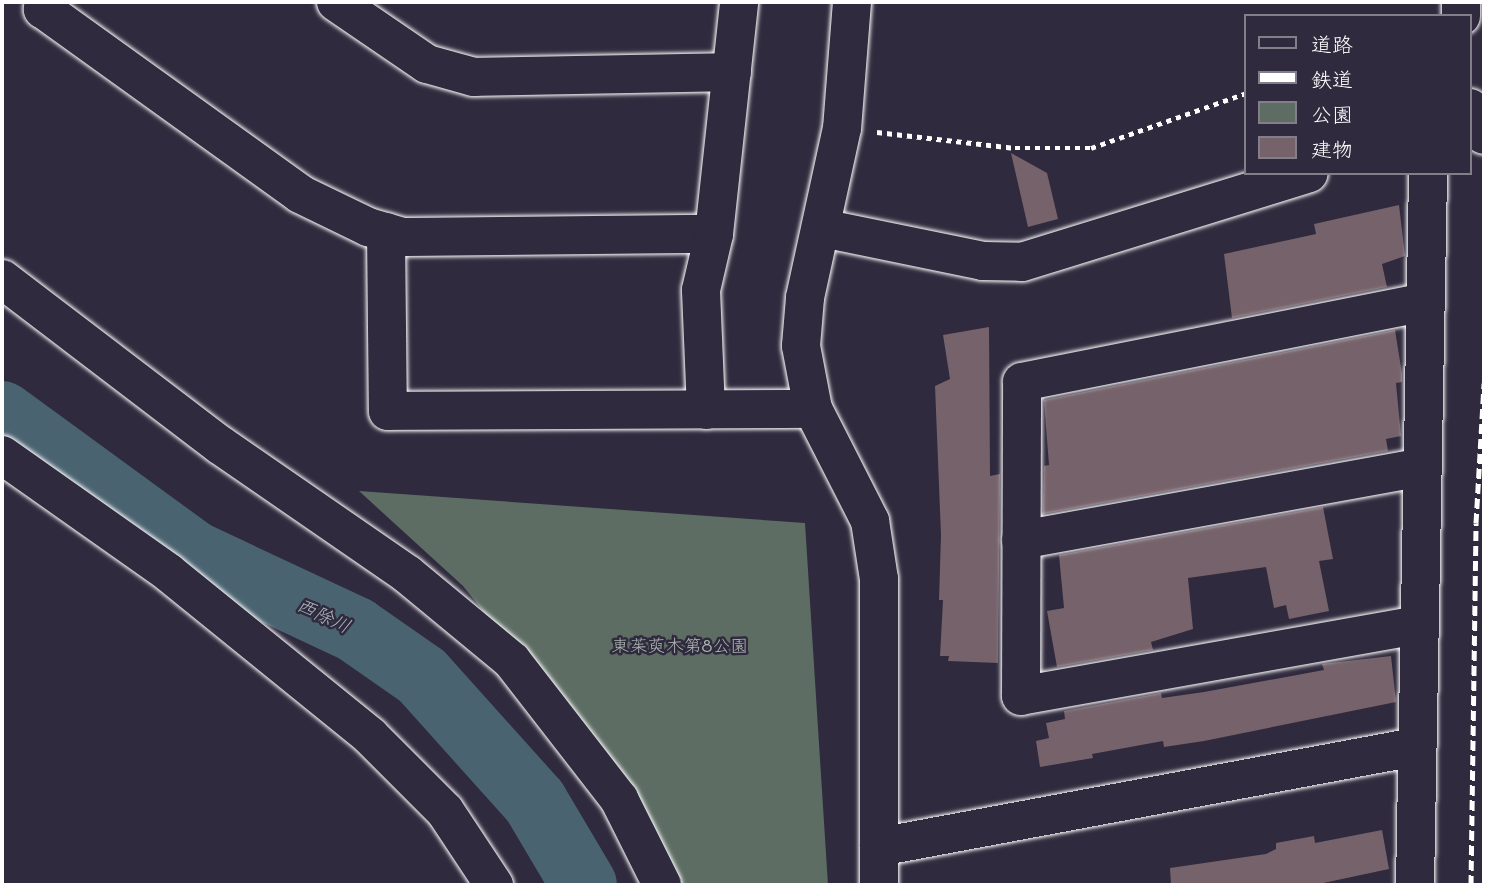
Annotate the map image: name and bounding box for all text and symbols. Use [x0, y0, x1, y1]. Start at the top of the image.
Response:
legend [1244, 14, 1472, 175]
text: 道路 [1311, 30, 1353, 57]
text: 鉄道 [1311, 65, 1353, 92]
text: 公園 [1311, 100, 1353, 127]
text: 建物 [1311, 135, 1353, 162]
water label: 西除川 [293, 593, 355, 637]
park label: 東茱萸木第8公園 [612, 634, 748, 656]

